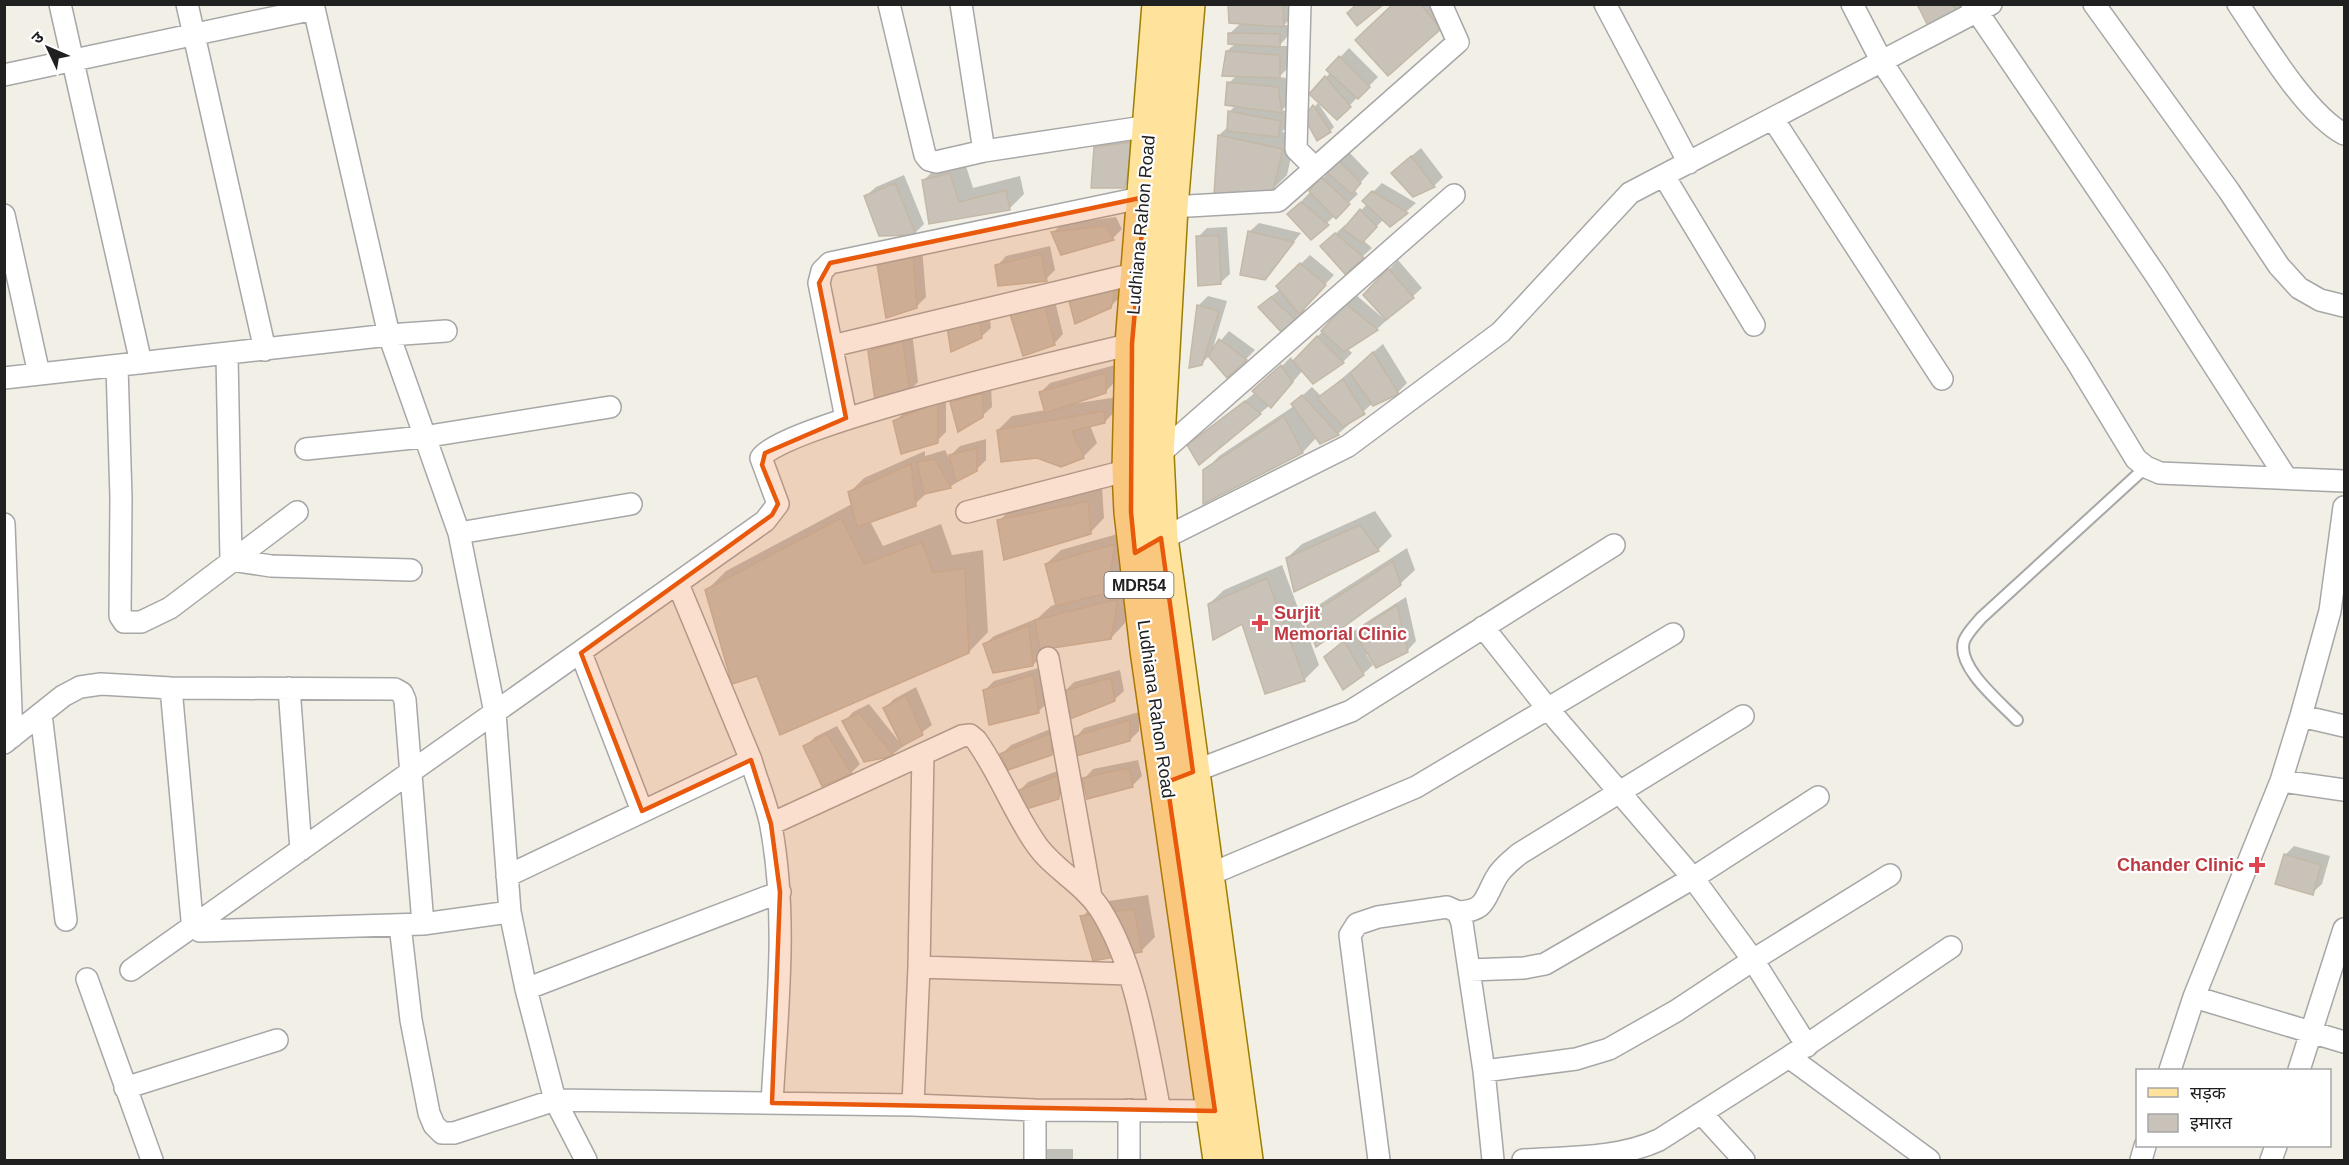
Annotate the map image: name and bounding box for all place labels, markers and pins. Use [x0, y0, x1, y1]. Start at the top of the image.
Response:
place label: Surjit Memorial Clinic [1274, 603, 1407, 644]
marker: Surjit Memorial Clinic [1251, 614, 1269, 632]
place label: Chander Clinic [2117, 855, 2244, 875]
marker: Chander Clinic [2248, 856, 2266, 874]

